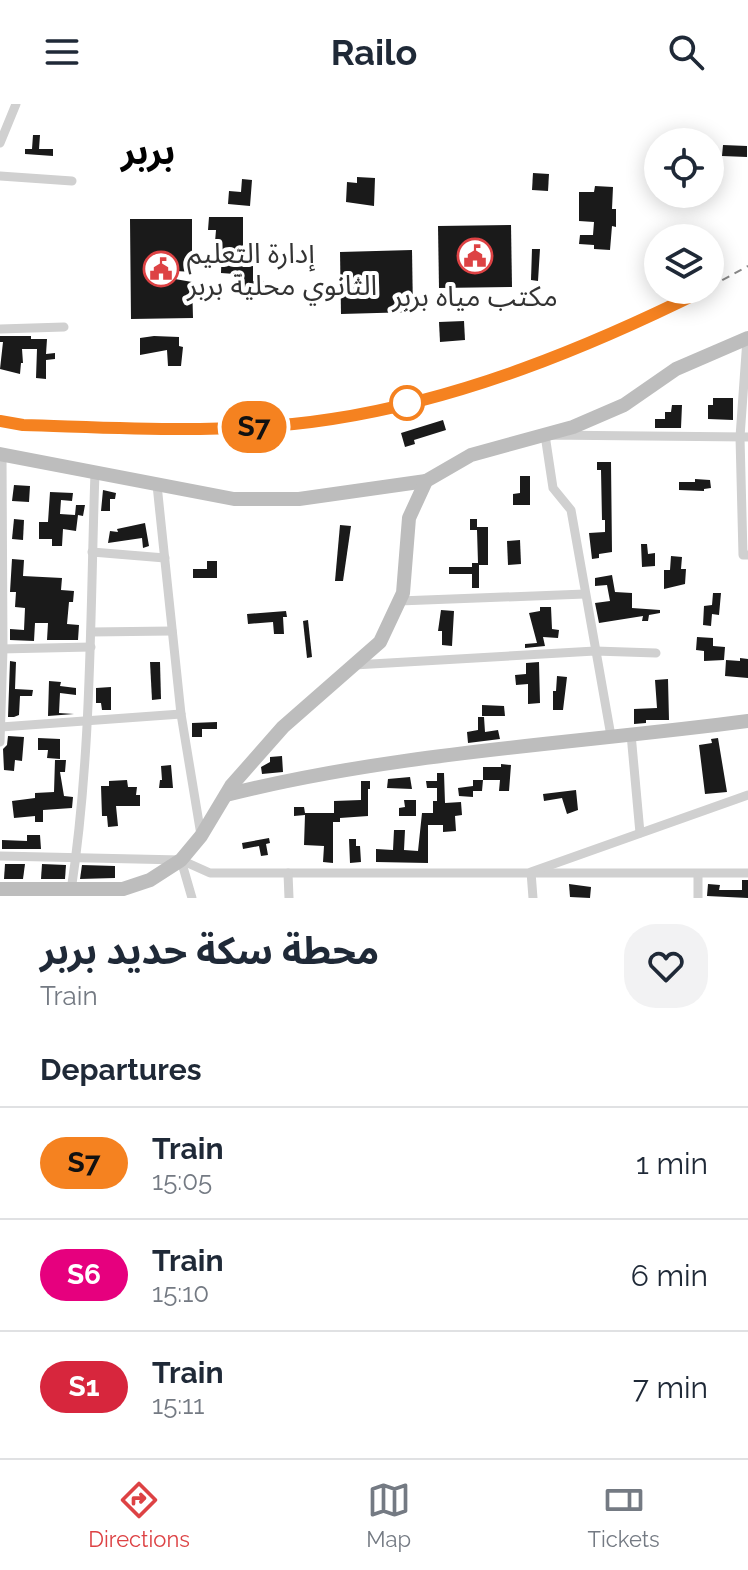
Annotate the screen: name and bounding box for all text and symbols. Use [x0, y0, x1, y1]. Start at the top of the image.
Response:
icon: menu [40, 30, 84, 74]
icon: search [664, 30, 708, 74]
text: Railo [331, 31, 417, 73]
map controls [644, 128, 724, 304]
button: locate [644, 128, 724, 208]
district label: بربر [119, 130, 175, 173]
button: layers [644, 224, 724, 304]
place label: إدارة التعليم الثانوي محلية بربر [186, 237, 377, 306]
public building icon: مكتب مياه بربر [456, 237, 494, 275]
public building icon: إدارة التعليم الثانوي محلية بربر [142, 250, 180, 288]
place label: مكتب مياه بربر [391, 280, 558, 313]
unlabelled marker [390, 386, 424, 420]
line badge: S7 [218, 401, 290, 453]
text: S7 [238, 410, 270, 443]
button: heart [624, 924, 708, 1008]
text: محطة سكة حديد بربر [40, 928, 379, 973]
text: Train [40, 981, 98, 1011]
text: Departures [40, 1052, 202, 1087]
text: Train [152, 1131, 224, 1166]
text: S7 [68, 1146, 100, 1179]
text: 1 min [636, 1146, 708, 1181]
text: 15:05 [152, 1166, 212, 1196]
text: Train [152, 1243, 224, 1278]
text: S6 [67, 1258, 101, 1291]
text: 6 min [631, 1258, 708, 1293]
text: 15:10 [152, 1278, 209, 1308]
text: Train [152, 1355, 224, 1390]
text: S1 [69, 1370, 100, 1403]
text: 7 min [633, 1370, 708, 1405]
text: 15:11 [152, 1390, 204, 1420]
tab: Directions [88, 1478, 190, 1552]
tab: Map [366, 1478, 411, 1552]
tab: Tickets [588, 1478, 660, 1552]

